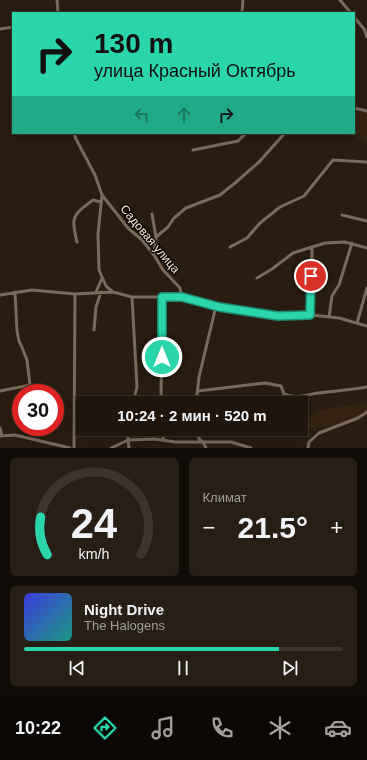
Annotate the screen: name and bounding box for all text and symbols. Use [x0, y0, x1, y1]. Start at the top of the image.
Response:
icon: right [28, 28, 80, 80]
text: 130 m [94, 28, 173, 59]
text: улица Красный Октябрь [94, 61, 296, 81]
icon: left [131, 104, 153, 126]
icon: ahead [173, 104, 195, 126]
icon: right [215, 104, 237, 126]
street label: Садовая улица [117, 202, 183, 276]
pin [294, 259, 328, 293]
icon: arrive [300, 265, 322, 287]
position arrow [141, 336, 183, 378]
speed limit sign: 30 [12, 384, 64, 436]
text: 10:24 · 2 мин · 520 m [117, 407, 267, 424]
text: Климат [203, 490, 247, 505]
text: 24 [71, 500, 117, 547]
text: 21.5° [238, 511, 308, 544]
text: − [203, 515, 215, 540]
text: + [330, 515, 343, 540]
text: km/h [79, 546, 110, 562]
text: Night Drive [84, 601, 164, 618]
text: The Halogens [84, 618, 165, 633]
icon: previous [66, 657, 88, 679]
icon: pause [172, 657, 194, 679]
icon: next [279, 657, 301, 679]
icon: directions [91, 714, 119, 742]
icon: music [149, 714, 177, 742]
icon: phone [208, 714, 236, 742]
icon: climate [266, 714, 294, 742]
icon: car [324, 714, 352, 742]
text: 10:22 [15, 718, 61, 738]

